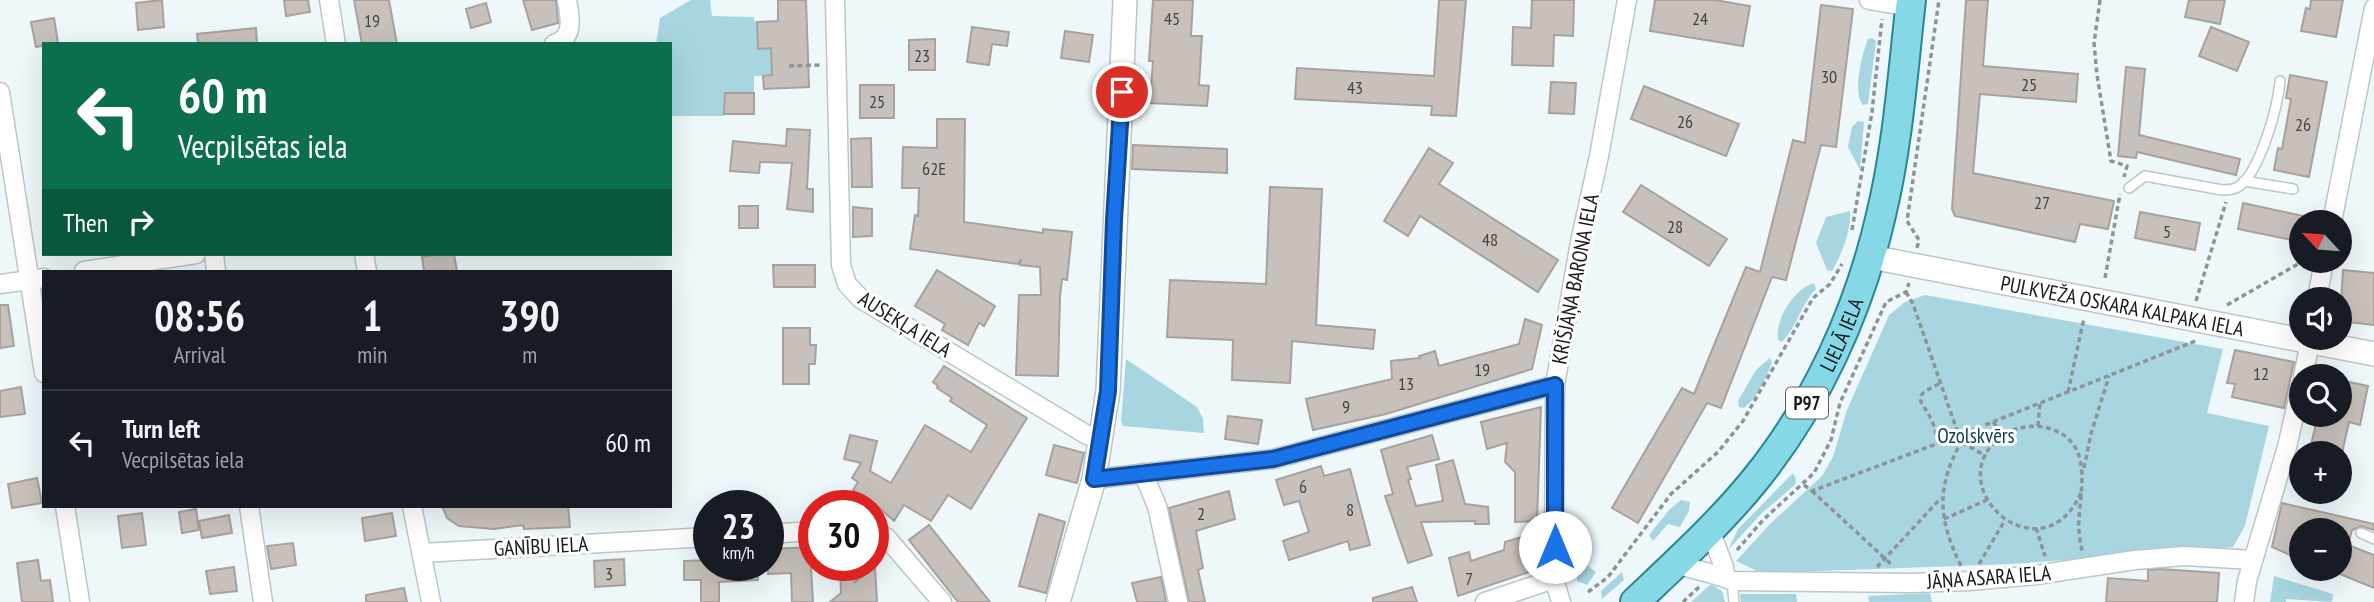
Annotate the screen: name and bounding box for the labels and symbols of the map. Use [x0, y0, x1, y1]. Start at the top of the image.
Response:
house number: 45 [1164, 7, 1180, 30]
house number: 24 [1692, 7, 1708, 30]
house number: 19 [364, 9, 380, 32]
house number: 23 [914, 44, 930, 67]
pin [1092, 62, 1152, 122]
house number: 30 [1821, 65, 1837, 88]
house number: 25 [2021, 73, 2037, 96]
house number: 43 [1347, 76, 1363, 99]
house number: 25 [869, 90, 885, 113]
house number: 26 [1677, 110, 1693, 133]
house number: 26 [2295, 113, 2311, 136]
house number: 62E [922, 157, 946, 180]
house number: 27 [2034, 191, 2050, 214]
street label: KRIŠJĀŅA BARONA IELA [1545, 192, 1605, 366]
north arrow [2289, 210, 2352, 273]
house number: 28 [1667, 215, 1683, 238]
house number: 5 [2163, 220, 2171, 243]
house number: 48 [1482, 228, 1498, 251]
street label: PULKVEŽA OSKARA KALPAKA IELA [1998, 269, 2246, 342]
street label: AUSEKĻA IELA [854, 285, 956, 363]
street label: LIELĀ IELA [1813, 294, 1869, 376]
house number: 19 [1474, 358, 1490, 381]
house number: 12 [2253, 362, 2269, 385]
house number: 13 [1398, 372, 1414, 395]
road number: P97 [1786, 388, 1828, 418]
house number: 9 [1342, 395, 1350, 418]
park label: Ozolskvērs [1937, 422, 2015, 449]
house number: 6 [1299, 475, 1307, 498]
speed limit sign: 30 [798, 490, 889, 581]
house number: 8 [1346, 498, 1354, 521]
house number: 2 [1197, 502, 1205, 525]
position arrow [1518, 510, 1592, 584]
street label: GANĪBU IELA [493, 530, 589, 562]
street label: JĀŅA ASARA IELA [1925, 559, 2052, 595]
house number: 3 [605, 562, 613, 585]
house number: 7 [1465, 567, 1473, 590]

